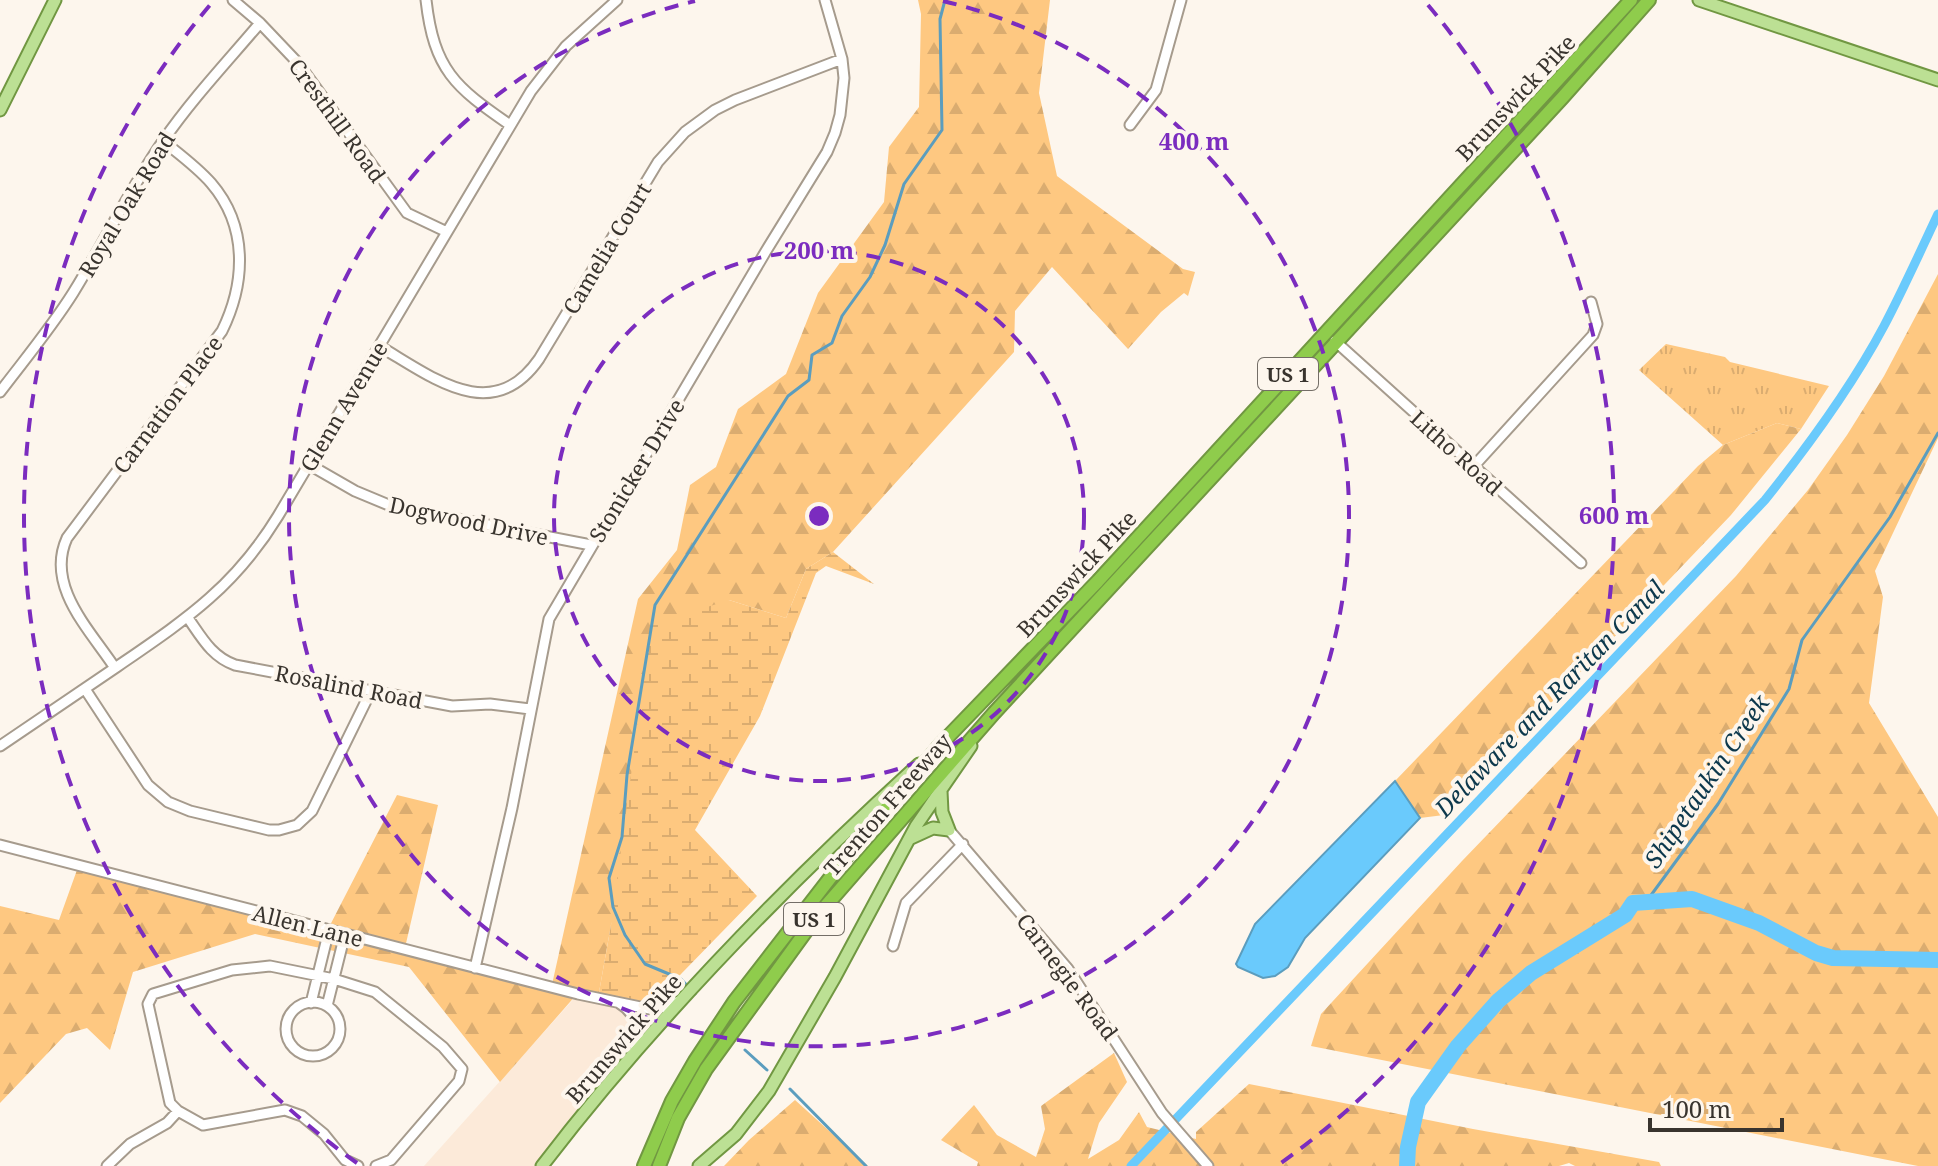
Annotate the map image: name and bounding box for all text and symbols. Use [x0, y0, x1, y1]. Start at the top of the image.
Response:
street label: Brunswick Pike [1449, 27, 1581, 167]
street label: Cresthill Road [283, 52, 394, 189]
text: 400 m [1159, 124, 1230, 157]
street label: Royal Oak Road [71, 125, 181, 282]
street label: Camelia Court [555, 176, 657, 319]
text: 200 m [784, 233, 855, 266]
street label: Carnation Place [105, 329, 229, 479]
street label: Glenn Avenue [292, 335, 394, 477]
road number: US 1 [1258, 358, 1318, 390]
street label: Stonicker Drive [581, 393, 691, 547]
street label: Litho Road [1405, 403, 1510, 502]
street label: Dogwood Drive [387, 488, 551, 552]
text: 600 m [1579, 498, 1650, 531]
centre of rings [805, 502, 833, 530]
street label: Brunswick Pike [1010, 503, 1142, 643]
water label: Delaware and Raritan Canal [1426, 572, 1672, 824]
street label: Rosalind Road [273, 657, 426, 715]
water label: Shipetaukin Creek [1636, 687, 1777, 874]
street label: Trenton Freeway [817, 726, 958, 882]
street label: Allen Lane [250, 897, 366, 953]
road number: US 1 [784, 903, 844, 935]
street label: Carnegie Road [1010, 906, 1126, 1046]
street label: Brunswick Pike [558, 967, 688, 1109]
scale bar [1650, 1082, 1782, 1132]
text: 100 m [1662, 1092, 1731, 1125]

